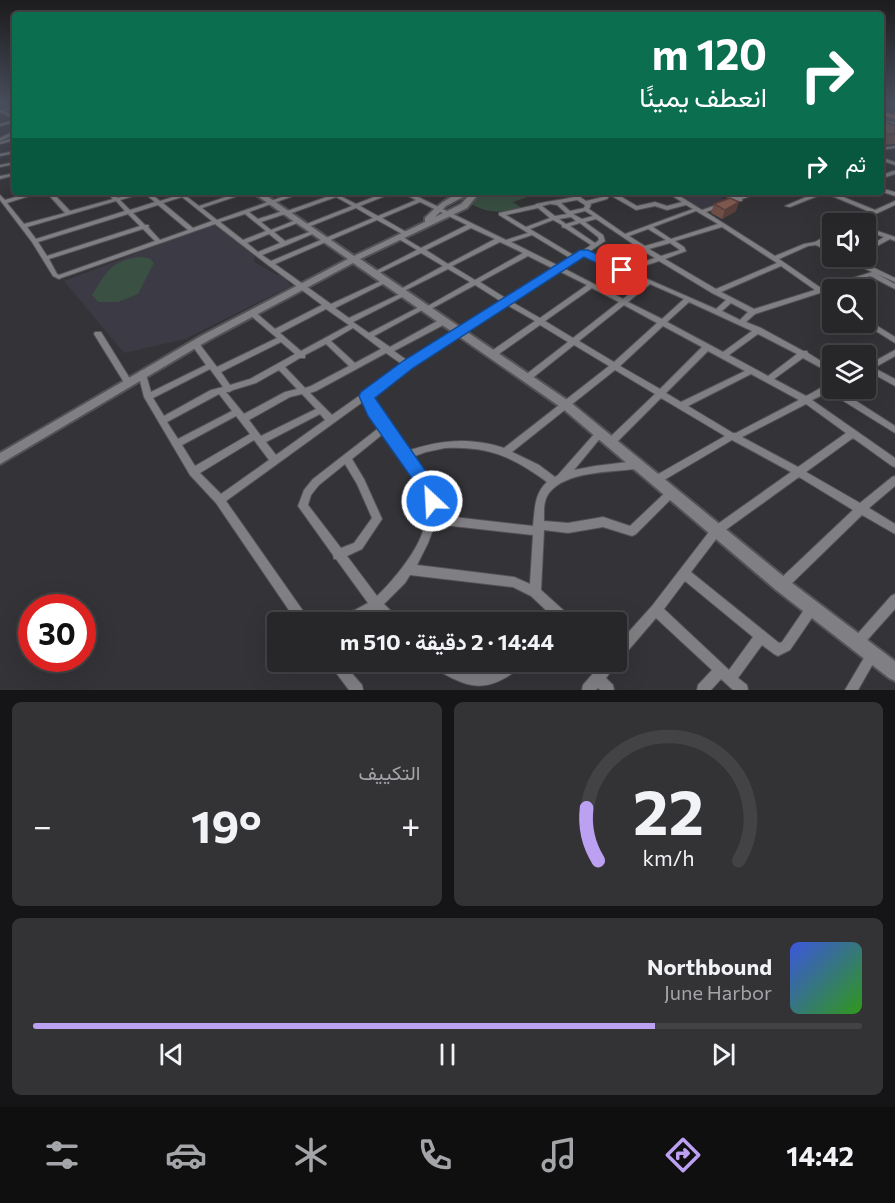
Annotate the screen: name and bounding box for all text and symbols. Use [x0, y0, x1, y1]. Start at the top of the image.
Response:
text: 120 m [652, 27, 767, 79]
icon: right [788, 36, 866, 114]
text: انعطف يمينًا [639, 80, 767, 113]
icon: right [800, 150, 833, 183]
text: ثم [845, 150, 866, 177]
map controls [822, 213, 876, 399]
button: sound [822, 213, 876, 267]
pin [596, 244, 647, 295]
icon: arrive [605, 253, 638, 286]
button: search [822, 279, 876, 333]
button: layers [822, 345, 876, 399]
position arrow [400, 469, 464, 533]
speed limit sign: 30 [18, 594, 96, 672]
text: 14:44 · 2 دقيقة · 510 m [340, 628, 554, 655]
text: التكييف [358, 760, 421, 784]
text: 22 [633, 772, 704, 848]
text: 19° [191, 797, 262, 852]
text: − [33, 804, 52, 845]
text: + [401, 804, 420, 845]
text: km/h [642, 844, 694, 870]
text: Northbound [647, 953, 772, 980]
text: June Harbor [664, 980, 772, 1004]
icon: previous [155, 1038, 188, 1071]
icon: pause [431, 1038, 464, 1071]
icon: next [707, 1038, 740, 1071]
icon: filters [41, 1134, 83, 1176]
icon: car [165, 1134, 207, 1176]
icon: climate [290, 1134, 332, 1176]
icon: phone [414, 1134, 456, 1176]
icon: music [538, 1134, 580, 1176]
icon: directions [662, 1134, 704, 1176]
text: 14:42 [786, 1139, 854, 1172]

